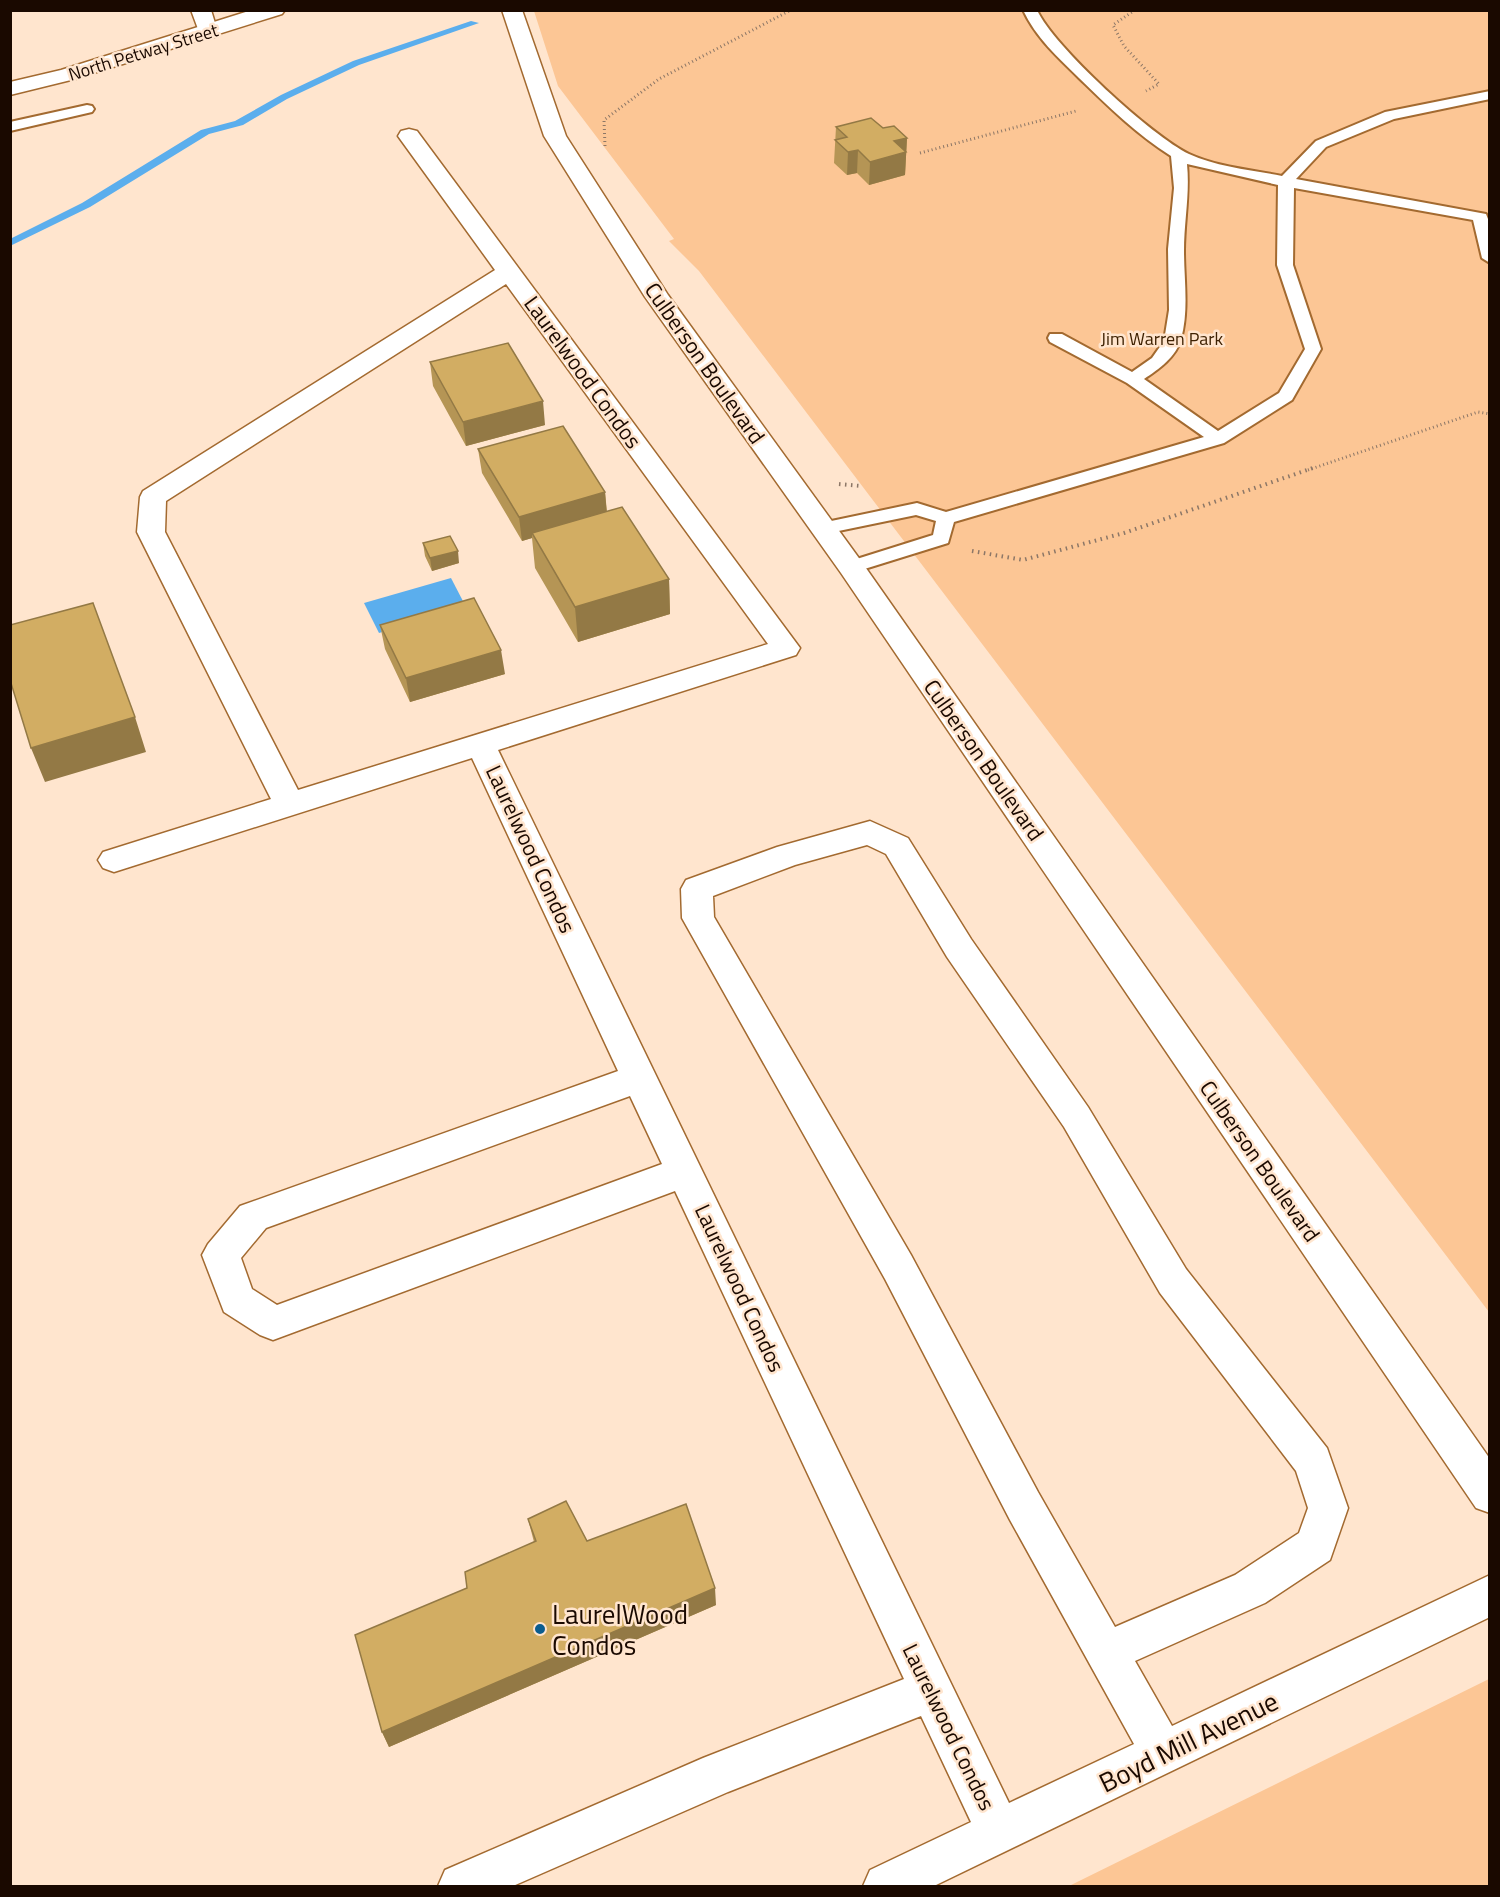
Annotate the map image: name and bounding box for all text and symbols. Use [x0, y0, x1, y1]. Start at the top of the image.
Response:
street label: North Petway Street [65, 16, 222, 88]
street label: Culberson Boulevard [636, 275, 774, 451]
street label: Laurelwood Condos [516, 288, 650, 456]
park label: Jim Warren Park [1101, 325, 1224, 352]
street label: Culberson Boulevard [915, 672, 1053, 848]
street label: Laurelwood Condos [477, 759, 585, 939]
street label: Culberson Boulevard [1191, 1073, 1329, 1249]
street label: Laurelwood Condos [686, 1198, 794, 1378]
place label: LaurelWood Condos [552, 1593, 688, 1665]
marker: LaurelWood Condos [533, 1622, 547, 1636]
street label: Laurelwood Condos [894, 1638, 1004, 1816]
street label: Boyd Mill Avenue [1091, 1680, 1285, 1802]

